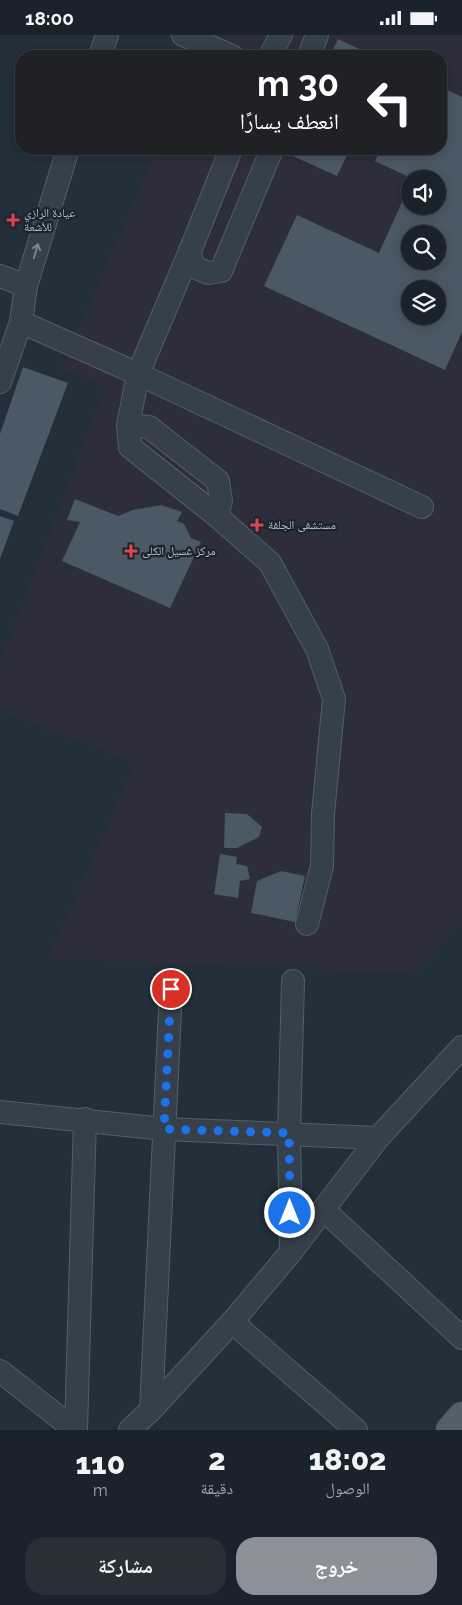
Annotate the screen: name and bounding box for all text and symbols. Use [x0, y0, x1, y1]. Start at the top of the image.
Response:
text: 18:00 [25, 7, 74, 29]
text: 30 m [257, 63, 339, 104]
icon: left [357, 70, 422, 135]
text: انعطف يسارًا [240, 108, 339, 134]
map controls [401, 170, 446, 325]
button: sound [401, 170, 446, 215]
place label: عيادة الرازي للأشعة [24, 206, 76, 234]
marker: عيادة الرازي للأشعة [6, 213, 20, 227]
button: search [401, 225, 446, 270]
one-way arrow [32, 243, 42, 259]
button: layers [401, 280, 446, 325]
marker: مستشفى الجلفة [250, 518, 264, 532]
place label: مستشفى الجلفة [268, 518, 336, 532]
marker: مركز غسيل الكلى [124, 544, 138, 558]
place label: مركز غسيل الكلى [142, 544, 216, 558]
pin [150, 968, 192, 1010]
icon: arrive [157, 975, 185, 1003]
position arrow [263, 1186, 315, 1238]
text: 2 [208, 1442, 226, 1477]
text: 18:02 [309, 1442, 386, 1477]
text: 110 [76, 1446, 125, 1481]
text: دقيقة [201, 1479, 233, 1498]
text: الوصول [325, 1479, 370, 1498]
text: m [93, 1481, 108, 1500]
button: مشاركة [25, 1537, 226, 1595]
button: خروج [236, 1537, 437, 1595]

